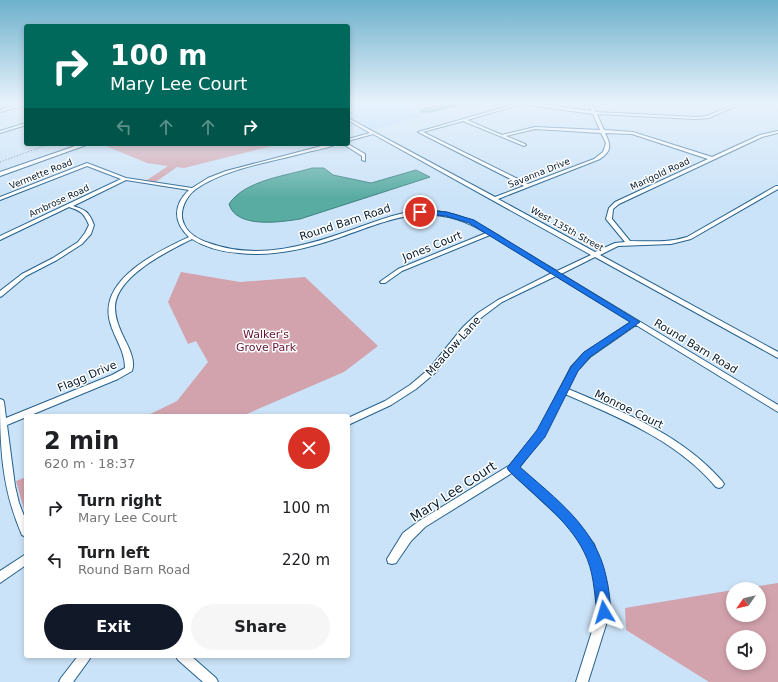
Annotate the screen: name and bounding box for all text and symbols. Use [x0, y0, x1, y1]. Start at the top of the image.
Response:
text: 100 m [110, 39, 207, 72]
icon: right [44, 40, 96, 92]
text: Mary Lee Court [110, 73, 247, 94]
icon: left [113, 116, 135, 138]
icon: ahead [155, 116, 177, 138]
icon: ahead [197, 116, 219, 138]
icon: right [239, 116, 261, 138]
street label: Savanna Drive [507, 156, 572, 190]
street label: Marigold Road [629, 156, 691, 192]
street label: Vermette Road [8, 157, 74, 191]
street label: Ambrose Road [27, 183, 91, 219]
pin [403, 195, 437, 229]
icon: arrive [409, 201, 431, 223]
street label: Round Barn Road [298, 202, 392, 243]
street label: West 135th Street [529, 205, 606, 253]
street label: Jones Court [400, 228, 465, 265]
street label: Meadow Lane [423, 314, 484, 379]
street label: Round Barn Road [652, 316, 740, 376]
park label: Walker's Grove Park [236, 328, 297, 354]
street label: Flagg Drive [56, 358, 119, 395]
street label: Monroe Court [592, 387, 666, 432]
text: 2 min [44, 427, 119, 455]
button: close [288, 427, 330, 469]
text: 620 m · 18:37 [44, 456, 135, 471]
street label: Mary Lee Court [408, 458, 499, 525]
text: Turn right [78, 492, 162, 510]
icon: right [44, 497, 66, 519]
text: 100 m [282, 499, 330, 517]
text: Mary Lee Court [78, 510, 177, 525]
text: Turn left [78, 544, 150, 562]
icon: left [44, 549, 66, 571]
text: 220 m [282, 551, 330, 569]
text: Round Barn Road [78, 562, 190, 577]
north arrow [726, 582, 766, 622]
map controls [726, 582, 766, 670]
position arrow [583, 591, 625, 633]
button: Exit [44, 604, 183, 650]
button: Share [191, 604, 330, 650]
button: sound [726, 630, 766, 670]

